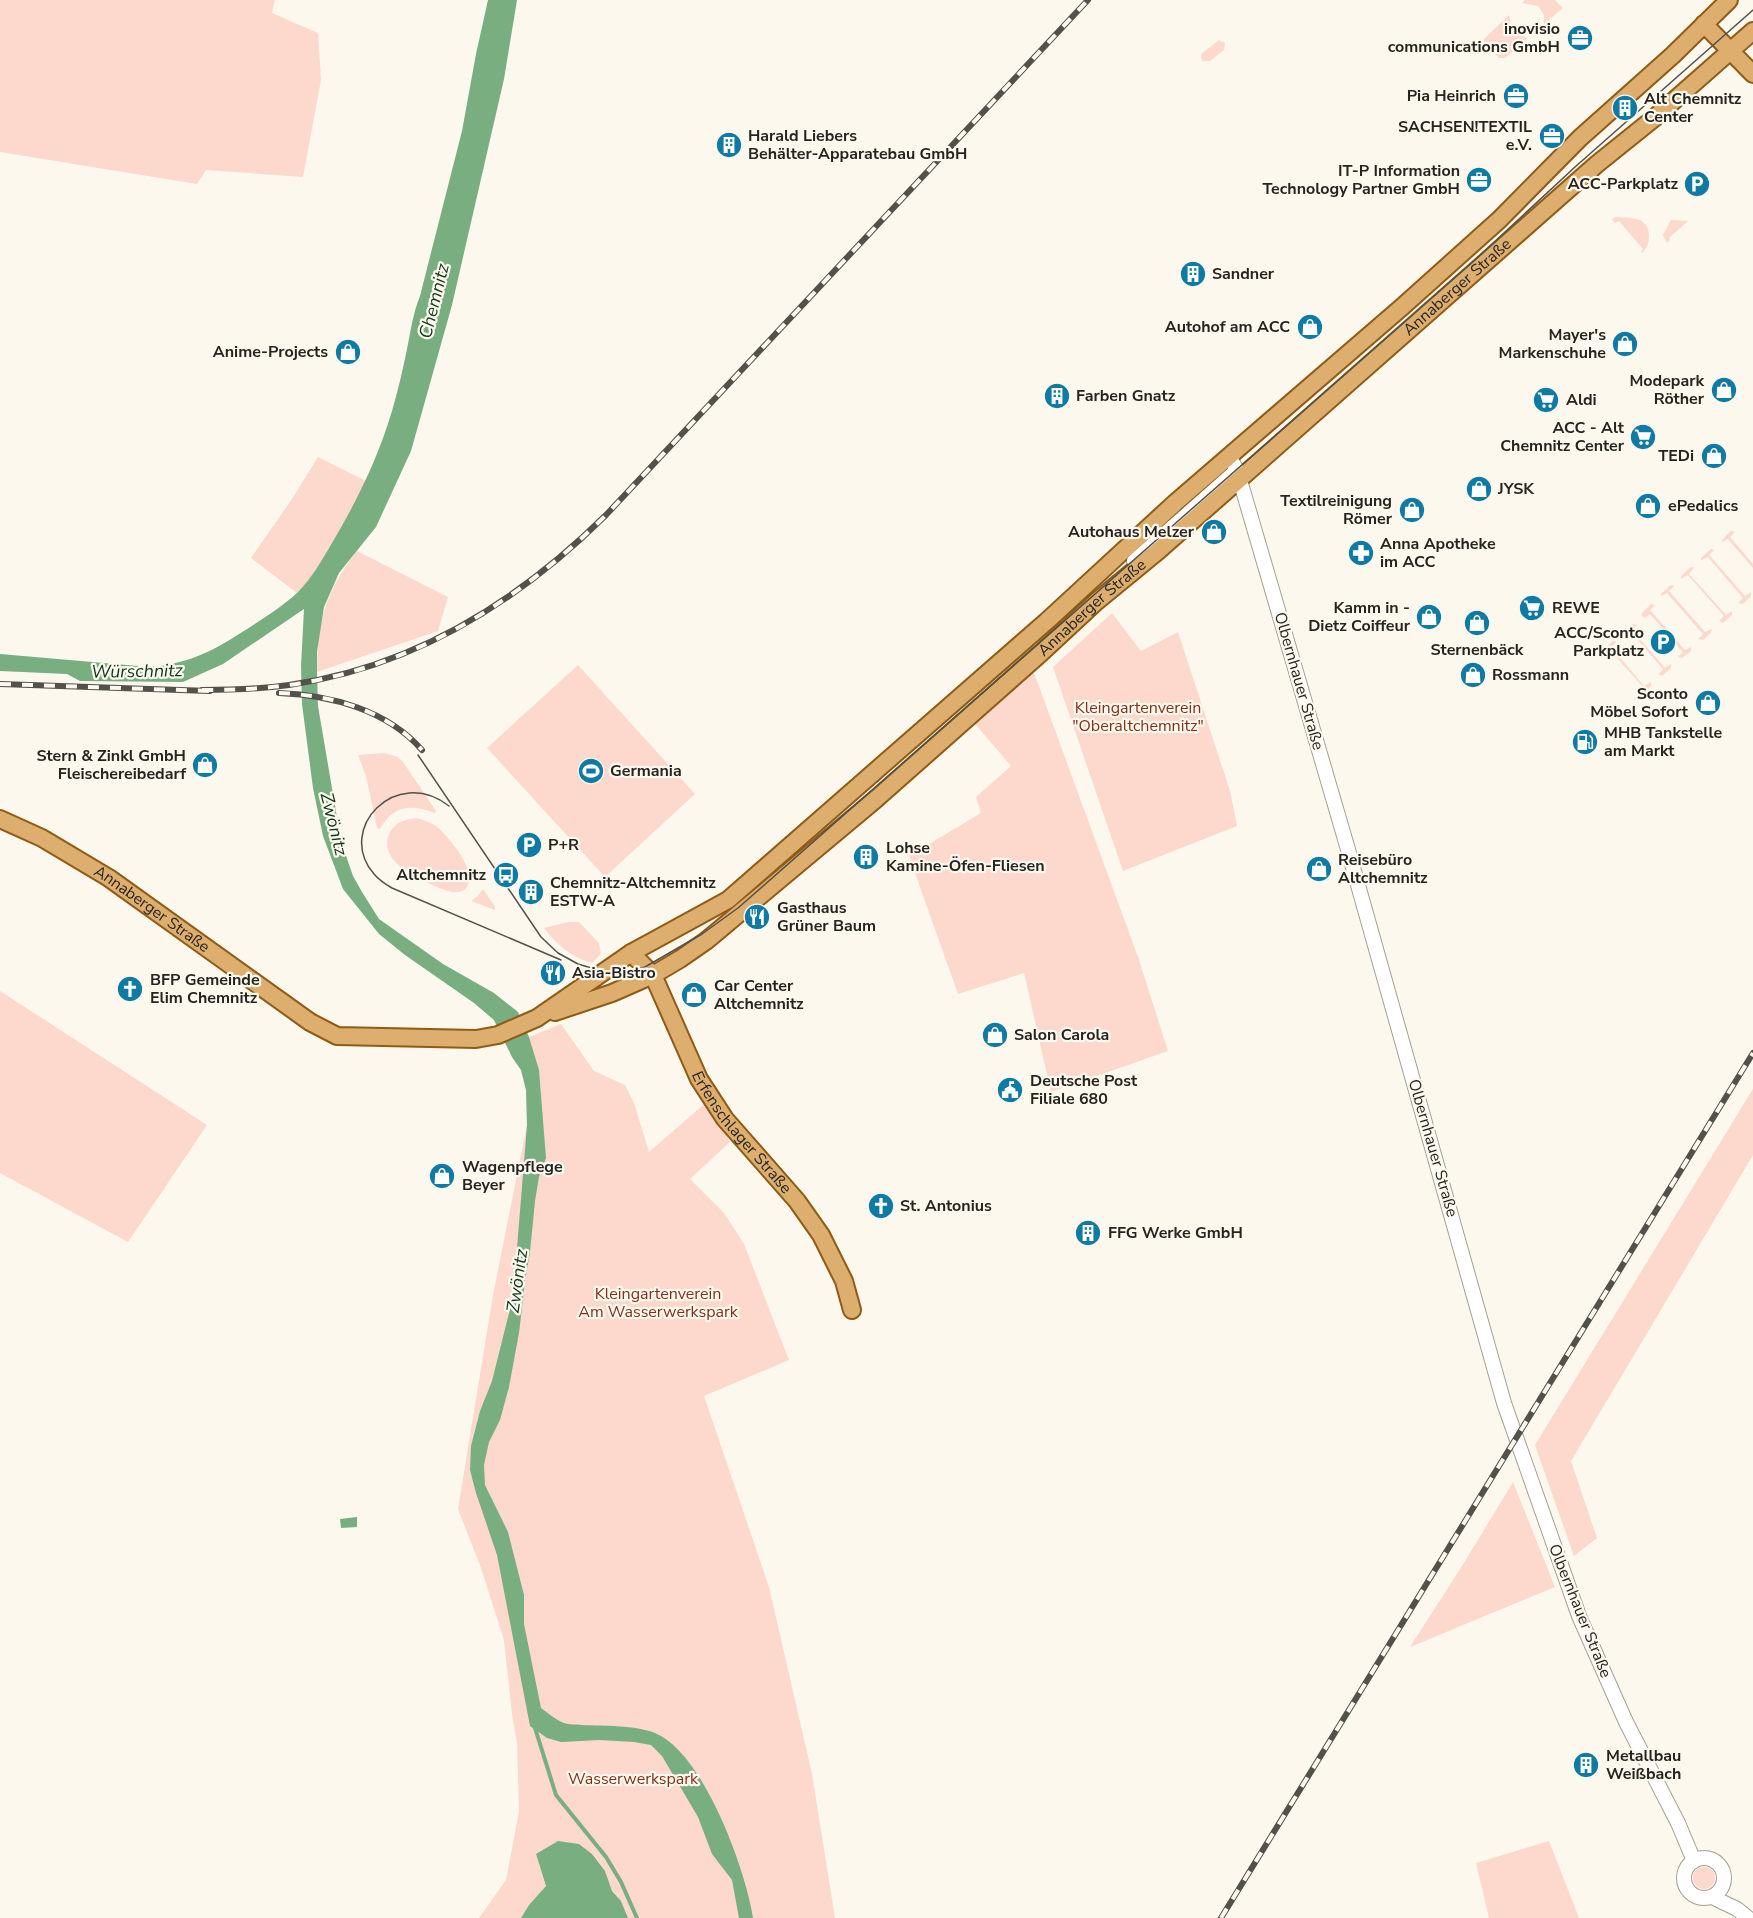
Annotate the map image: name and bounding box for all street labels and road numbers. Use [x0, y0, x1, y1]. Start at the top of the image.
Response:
street label: Annaberger Straße [1398, 233, 1516, 341]
street label: Annaberger Straße [1033, 554, 1151, 661]
street label: Olbernhauer Straße [1269, 610, 1329, 752]
street label: Annaberger Straße [90, 860, 214, 958]
street label: Erfenschlager Straße [686, 1068, 797, 1198]
street label: Olbernhauer Straße [1403, 1077, 1463, 1219]
street label: Olbernhauer Straße [1543, 1541, 1617, 1681]

